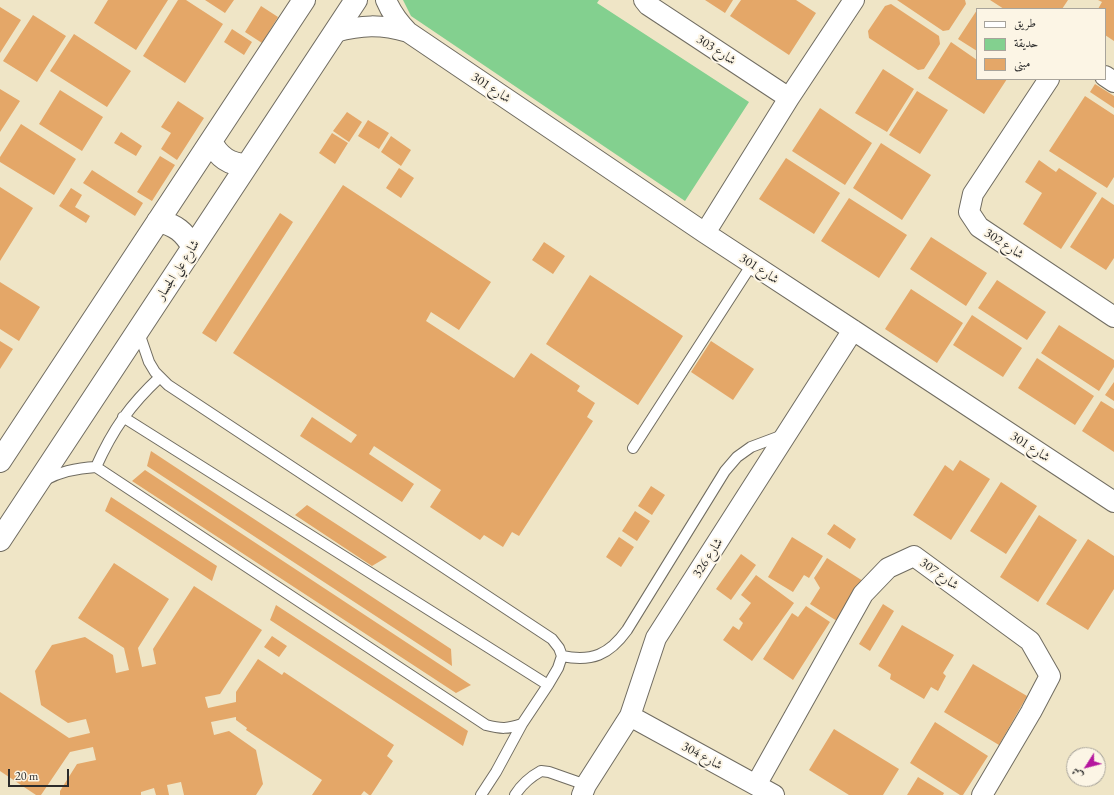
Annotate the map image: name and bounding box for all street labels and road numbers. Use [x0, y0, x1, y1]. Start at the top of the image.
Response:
street label: شارع 303 [693, 32, 739, 68]
street label: شارع 301 [468, 69, 514, 107]
street label: شارع 302 [981, 225, 1027, 263]
street label: شارع علي الجسار [153, 237, 203, 303]
street label: شارع 301 [736, 251, 782, 287]
street label: شارع 301 [1007, 429, 1053, 465]
street label: شارع 326 [690, 535, 726, 581]
street label: شارع 307 [917, 555, 961, 593]
street label: شارع 304 [679, 739, 725, 773]

